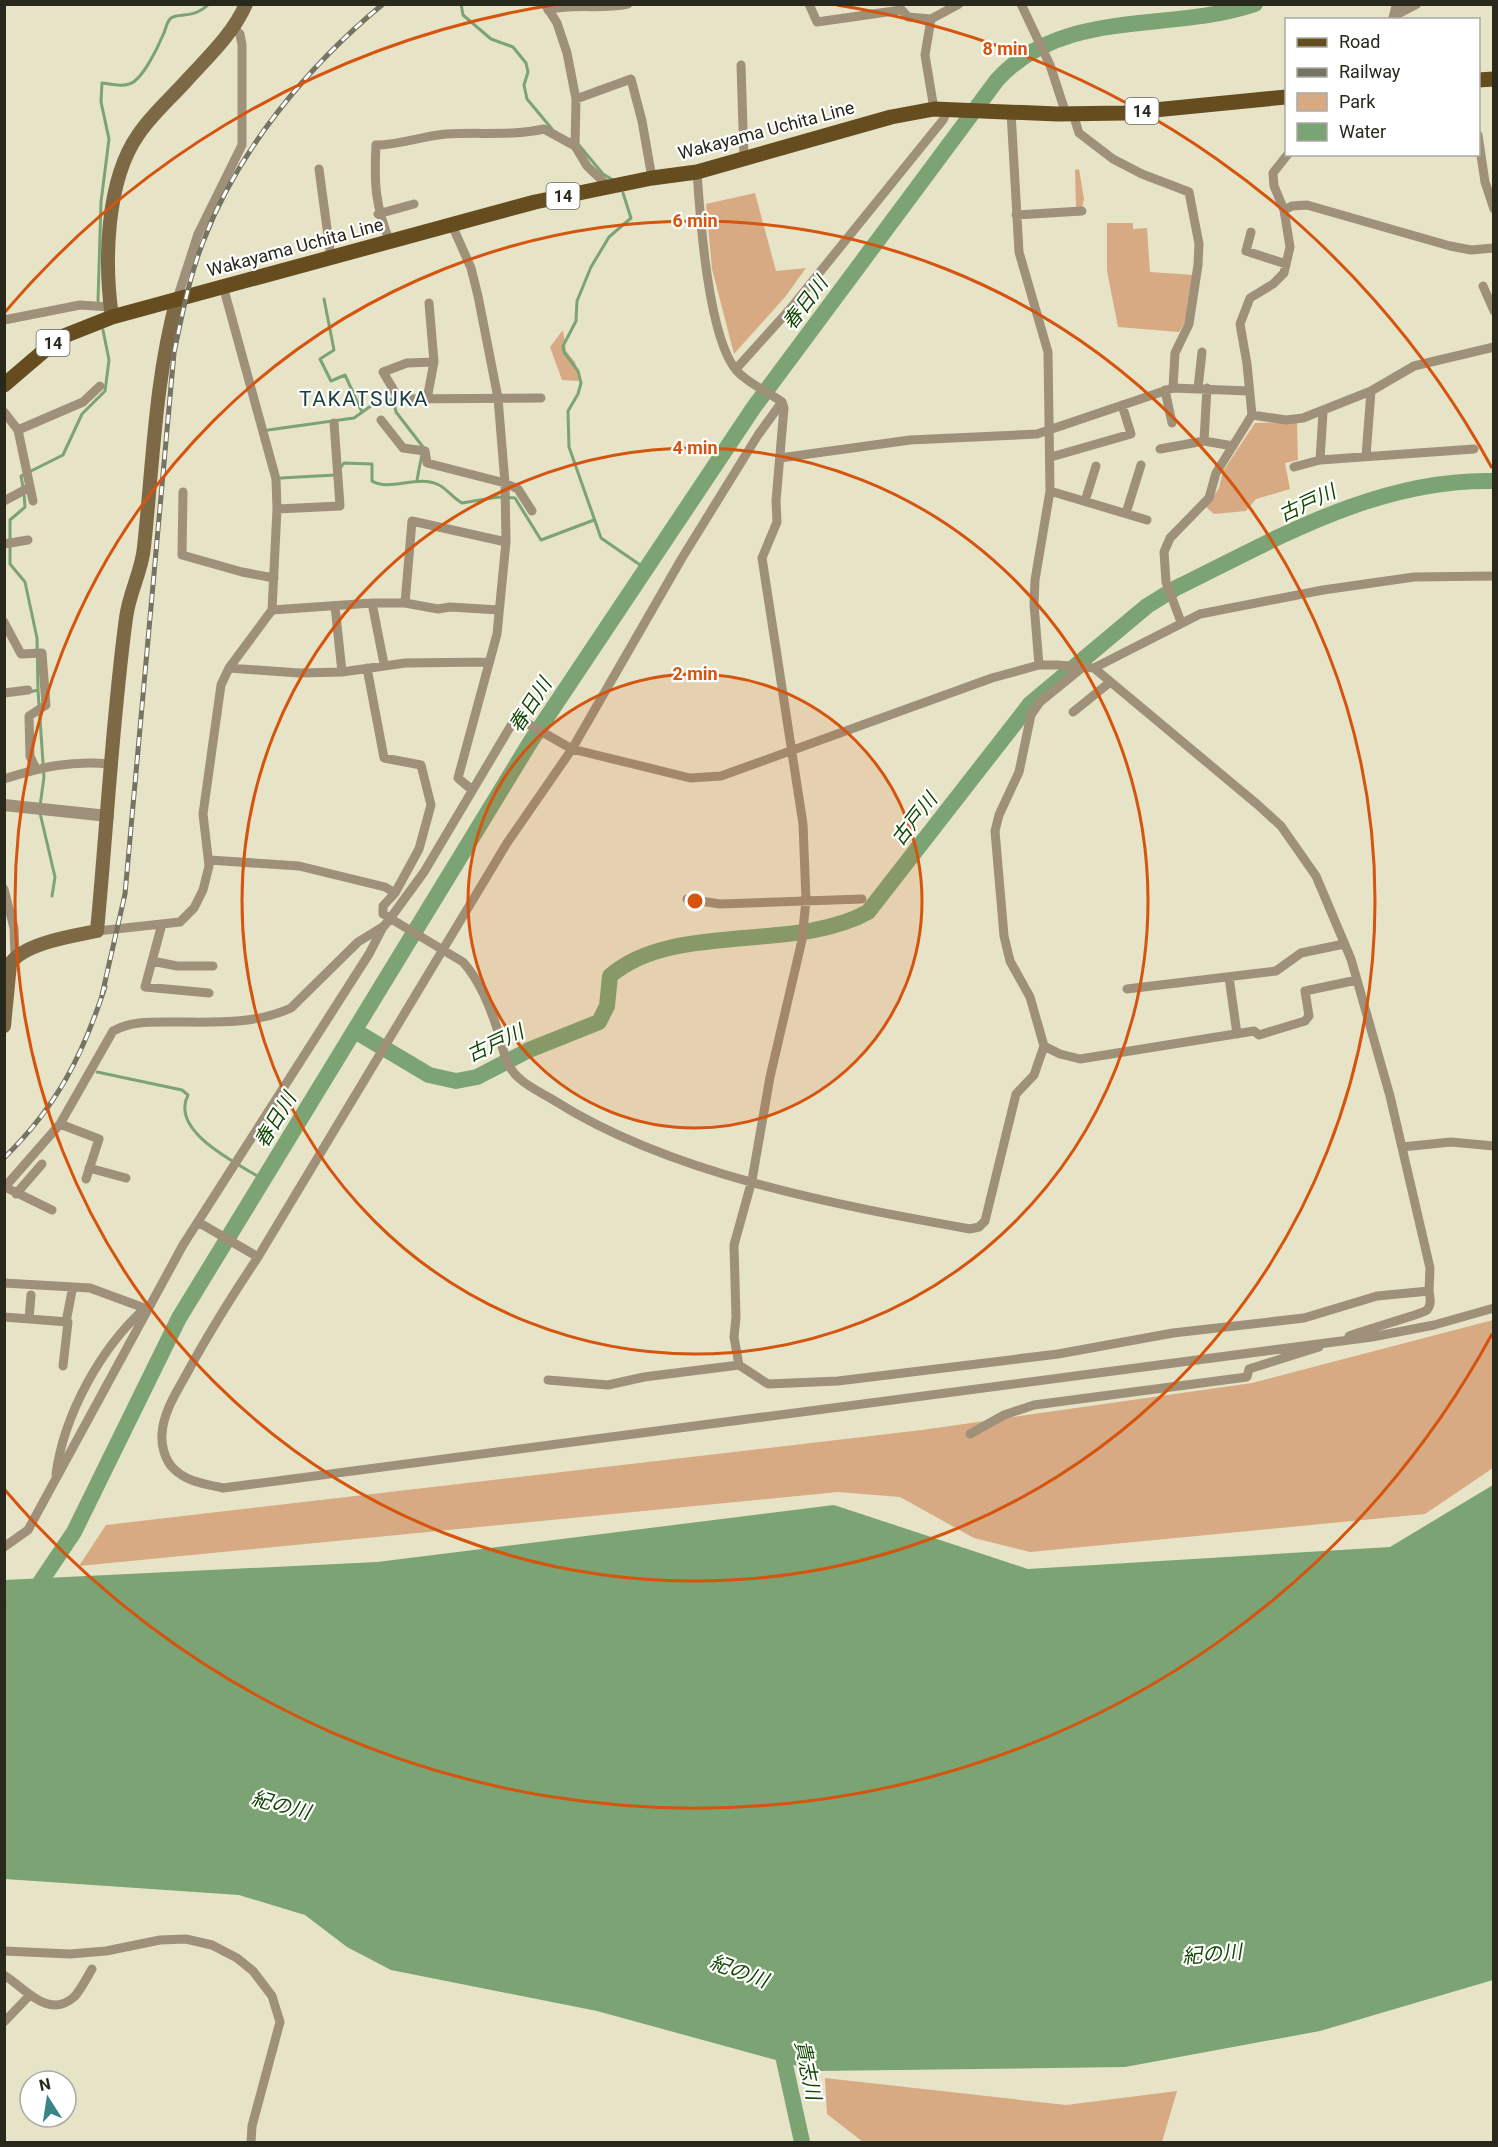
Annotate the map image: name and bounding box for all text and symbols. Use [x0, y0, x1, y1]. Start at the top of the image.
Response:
legend [1285, 18, 1480, 156]
text: Road [1339, 31, 1380, 52]
text: 8 min [982, 38, 1028, 59]
text: Railway [1339, 61, 1401, 82]
text: Park [1339, 91, 1376, 112]
street label: Wakayama Uchita Line [676, 96, 856, 164]
road number: 14 [1126, 98, 1158, 124]
text: Water [1339, 121, 1386, 142]
road number: 14 [546, 183, 580, 209]
text: 6 min [672, 210, 718, 231]
street label: Wakayama Uchita Line [205, 213, 385, 281]
water label: 春日川 [777, 270, 834, 334]
road number: 14 [36, 330, 70, 356]
district label: TAKATSUKA [299, 387, 429, 411]
text: 4 min [672, 437, 718, 458]
water label: 古戸川 [1275, 479, 1341, 527]
text: 2 min [672, 663, 718, 684]
water label: 春日川 [504, 672, 557, 737]
water label: 古戸川 [886, 786, 943, 850]
centre of rings [685, 891, 705, 911]
water label: 古戸川 [463, 1019, 529, 1067]
water label: 春日川 [249, 1086, 302, 1152]
water label: 紀の川 [249, 1786, 315, 1825]
water label: 紀の川 [1181, 1939, 1245, 1969]
water label: 紀の川 [707, 1949, 773, 1993]
water label: 貴志川 [790, 2038, 826, 2104]
north arrow [18, 2069, 78, 2129]
text: N [37, 2074, 52, 2095]

